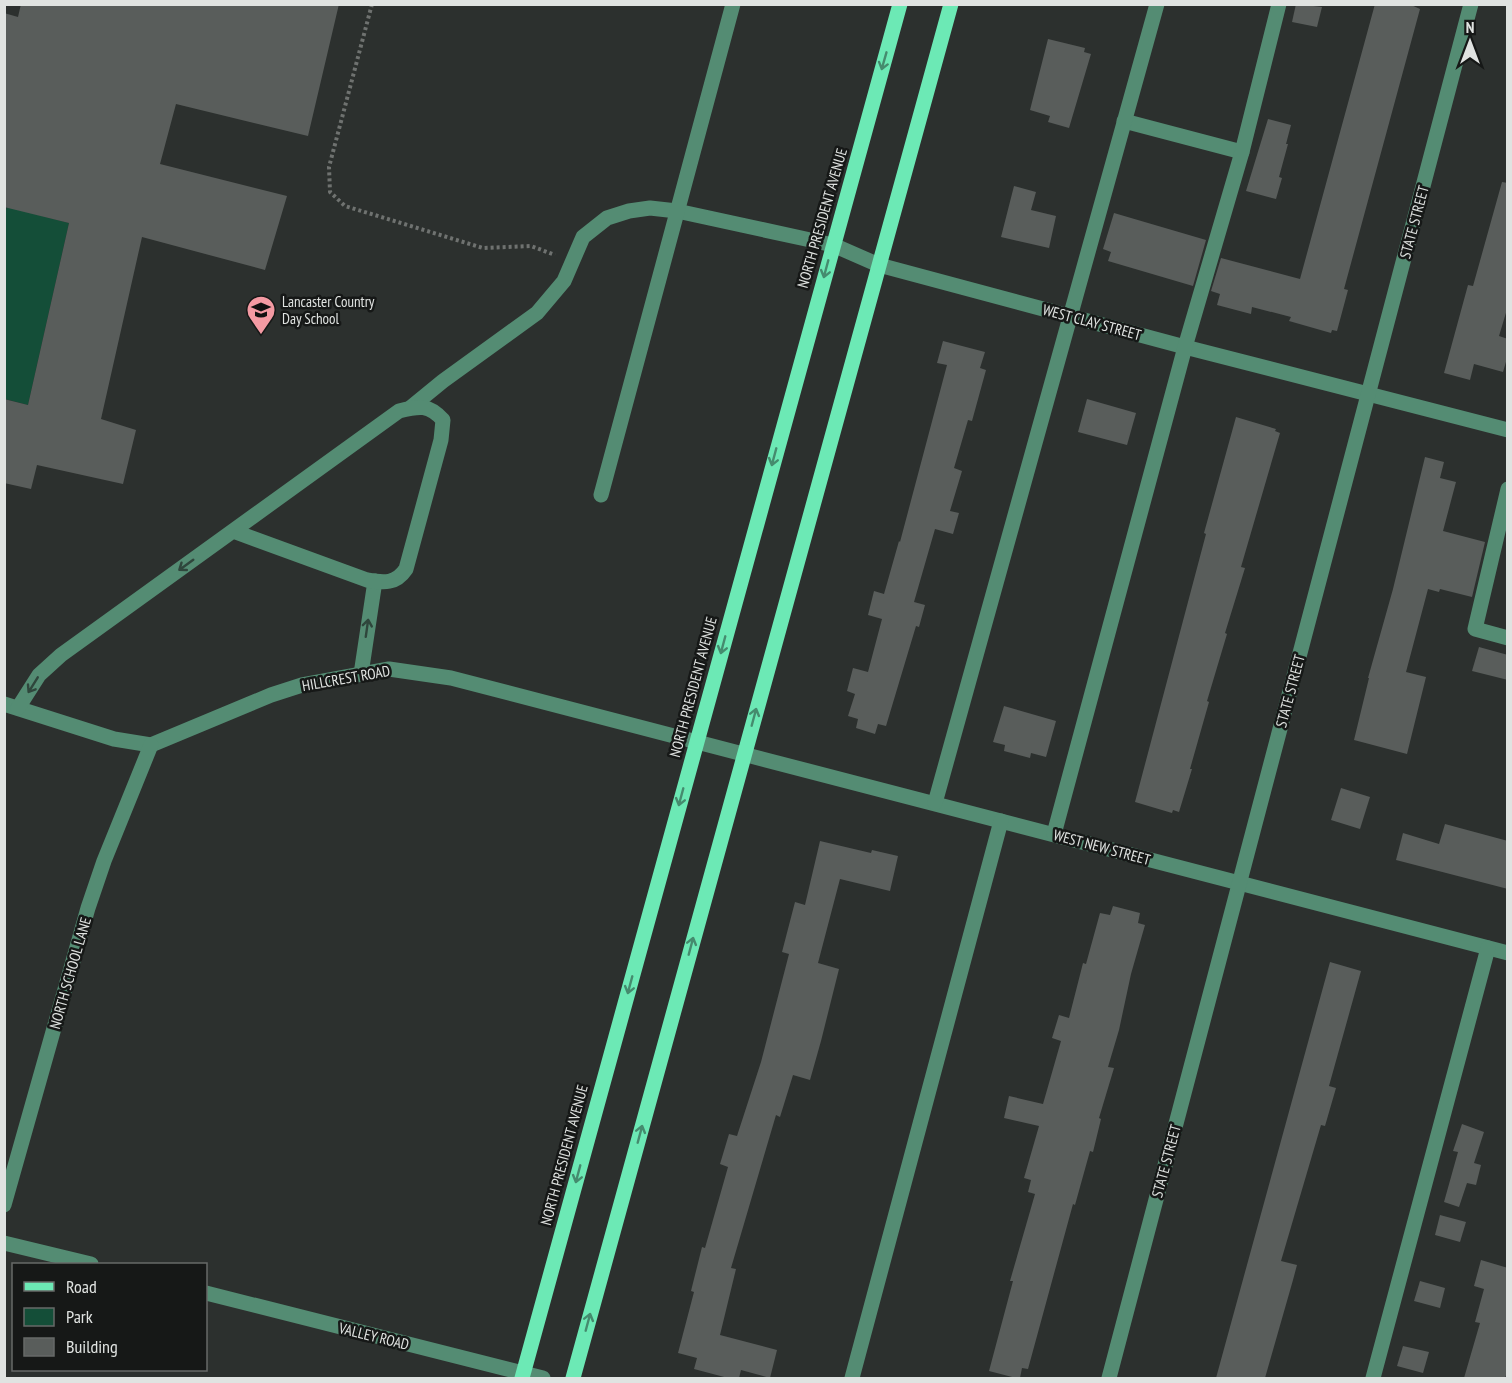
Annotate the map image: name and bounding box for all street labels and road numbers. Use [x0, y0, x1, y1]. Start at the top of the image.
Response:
street label: NORTH PRESIDENT AVENUE [793, 146, 851, 290]
street label: STATE STREET [1395, 183, 1433, 261]
street label: WEST CLAY STREET [1041, 300, 1144, 344]
street label: NORTH PRESIDENT AVENUE [665, 615, 721, 759]
street label: STATE STREET [1271, 652, 1309, 730]
street label: HILLCREST ROAD [300, 661, 392, 695]
street label: WEST NEW STREET [1051, 825, 1153, 869]
street label: NORTH SCHOOL LANE [45, 915, 95, 1031]
street label: NORTH PRESIDENT AVENUE [536, 1083, 592, 1227]
street label: STATE STREET [1147, 1122, 1185, 1200]
street label: VALLEY ROAD [336, 1318, 411, 1354]

